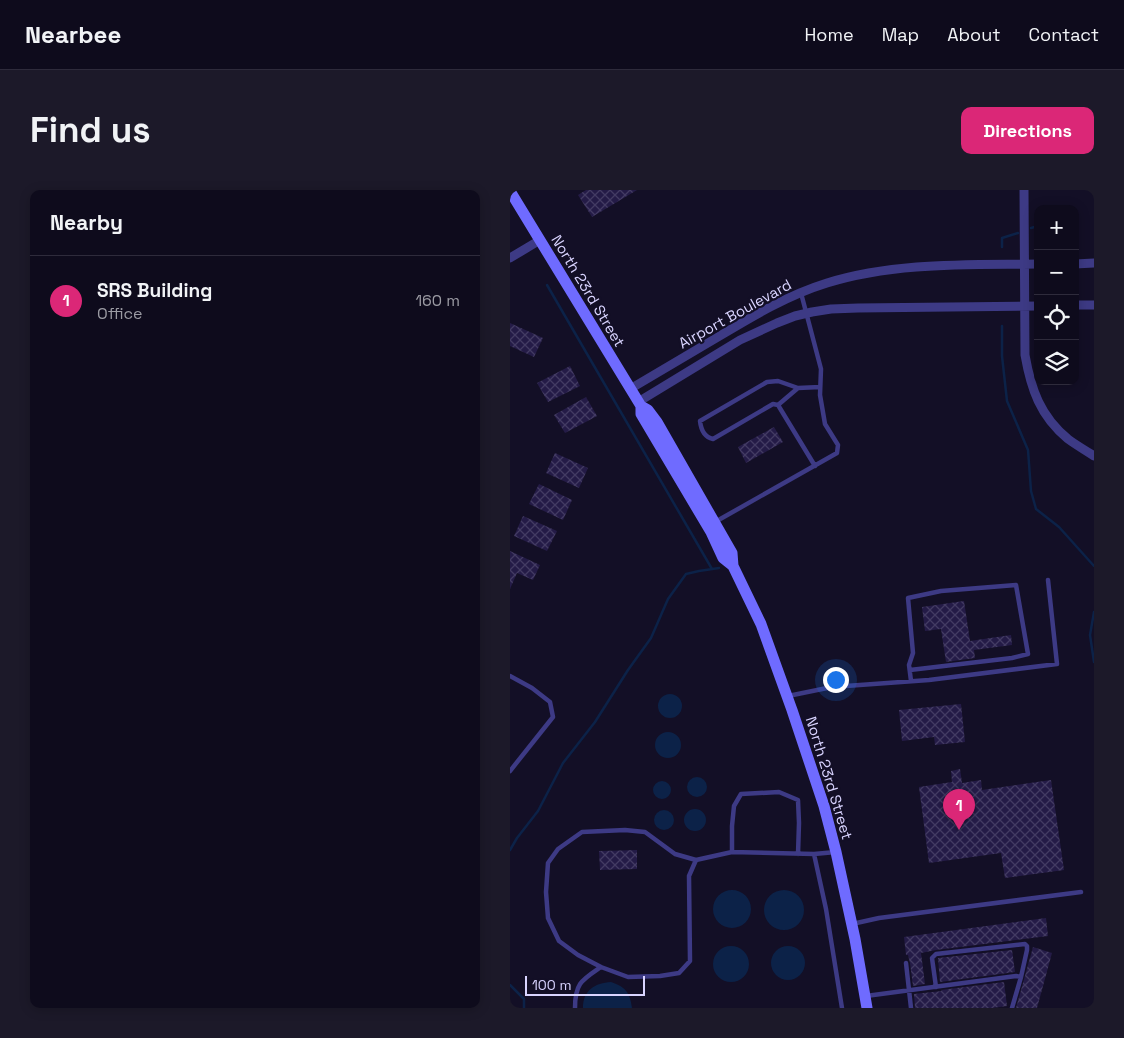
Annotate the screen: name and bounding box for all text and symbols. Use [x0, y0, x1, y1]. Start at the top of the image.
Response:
text: Nearbee [25, 19, 121, 50]
text: Home [805, 23, 854, 46]
text: Map [882, 23, 919, 46]
text: About [947, 23, 1001, 46]
text: Contact [1029, 23, 1099, 46]
button: Directions [961, 107, 1094, 154]
text: Find us [30, 108, 151, 152]
map controls [1034, 205, 1079, 385]
button: + [1034, 205, 1079, 250]
text: Nearby [50, 209, 123, 236]
street label: North 23rd Street [547, 231, 629, 350]
button: − [1034, 250, 1079, 295]
street label: Airport Boulevard [675, 275, 795, 352]
text: SRS Building [97, 278, 212, 303]
text: 1 [62, 290, 70, 311]
text: 160 m [415, 290, 460, 311]
button: locate [1034, 295, 1079, 340]
text: Office [97, 303, 143, 324]
button: layers [1034, 340, 1079, 385]
your location [823, 667, 849, 693]
street label: North 23rd Street [802, 714, 857, 842]
pin: 1 [943, 789, 975, 830]
scale bar [525, 973, 645, 996]
text: 100 m [532, 976, 571, 994]

